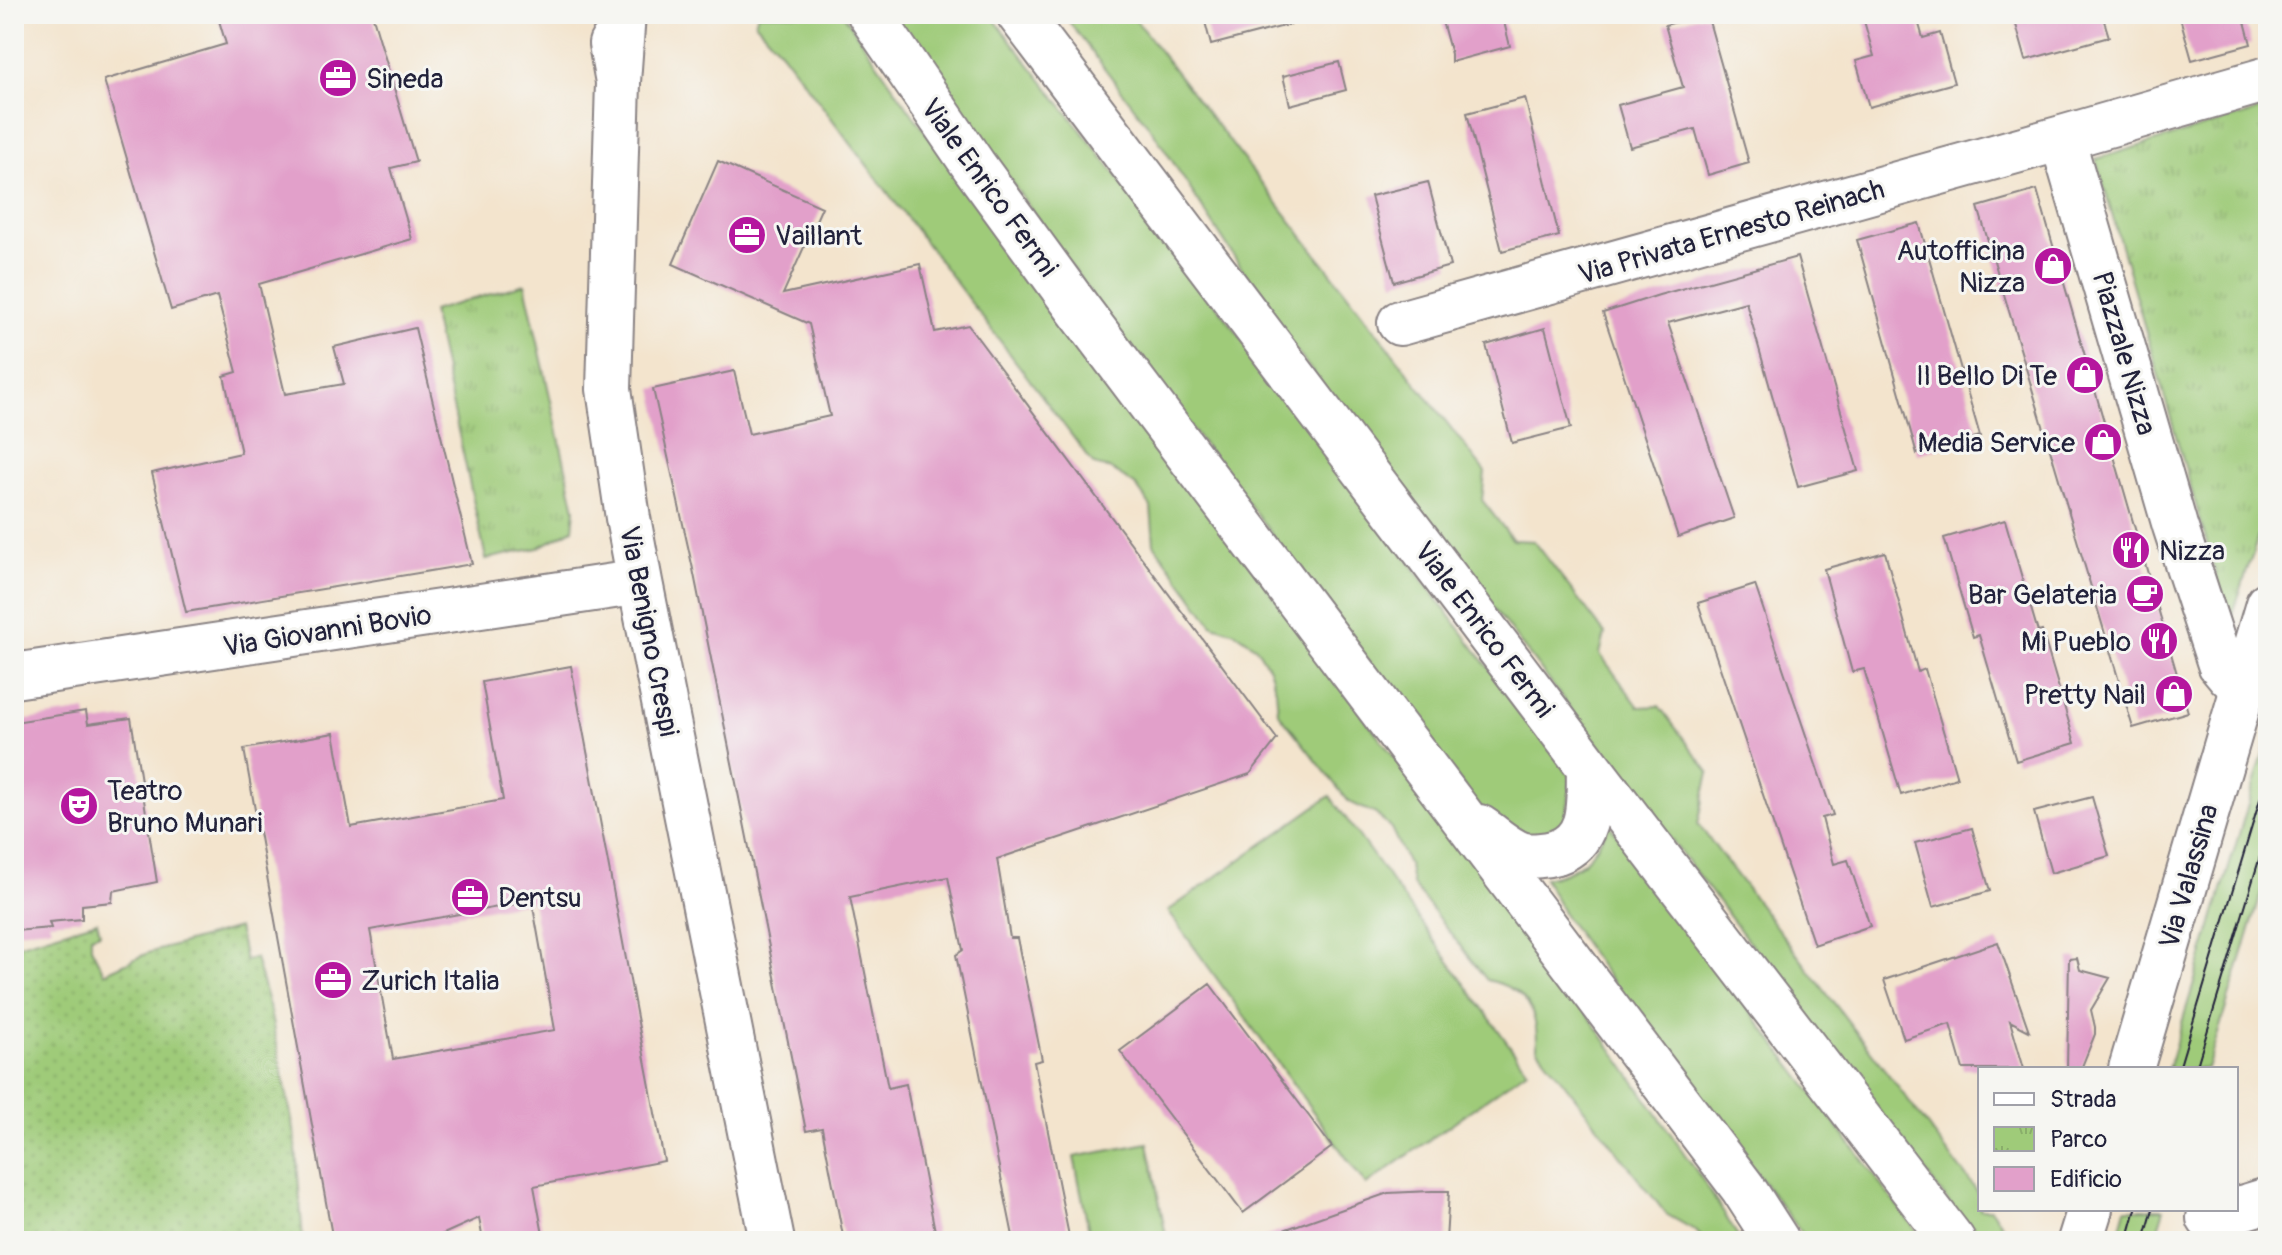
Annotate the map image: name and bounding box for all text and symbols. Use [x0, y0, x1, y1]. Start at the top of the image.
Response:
office icon: Sineda [317, 57, 359, 99]
place label: Sineda [366, 62, 443, 97]
street label: Viale Enrico Fermi [912, 92, 1065, 284]
street label: Via Privata Ernesto Reinach [1574, 172, 1888, 293]
office icon: Vaillant [726, 214, 768, 256]
place label: Vaillant [775, 219, 863, 254]
place label: Autofficina Nizza [1896, 234, 2025, 301]
shop icon: Autofficina Nizza [2032, 245, 2074, 287]
street label: Piazzale Nizza [2084, 268, 2164, 439]
shop icon: Il Bello Di Te [2064, 354, 2106, 396]
place label: Il Bello Di Te [1916, 359, 2057, 394]
shop icon: Media Service [2082, 421, 2124, 463]
place label: Media Service [1917, 426, 2075, 461]
street label: Via Benigno Crespi [611, 523, 686, 739]
restaurant icon: Nizza [2110, 529, 2152, 571]
place label: Nizza [2159, 534, 2225, 569]
street label: Viale Enrico Fermi [1406, 535, 1561, 725]
cafe icon: Bar Gelateria [2124, 573, 2166, 615]
place label: Bar Gelateria [1968, 578, 2117, 613]
street label: Via Giovanni Bovio [221, 598, 434, 665]
restaurant icon: Mi Pueblo [2138, 620, 2180, 662]
place label: Mi Pueblo [2021, 625, 2131, 660]
shop icon: Pretty Nail [2153, 673, 2195, 715]
place label: Pretty Nail [2024, 678, 2146, 713]
place label: Teatro Bruno Munari [107, 774, 263, 841]
theatre icon: Teatro Bruno Munari [58, 785, 100, 827]
street label: Via Valassina [2152, 800, 2227, 953]
office icon: Dentsu [449, 876, 491, 918]
place label: Dentsu [498, 881, 582, 916]
office icon: Zurich Italia [312, 959, 354, 1001]
place label: Zurich Italia [361, 964, 499, 999]
legend [1978, 1067, 2238, 1211]
text: Strada [2050, 1085, 2116, 1114]
text: Parco [2050, 1125, 2107, 1154]
text: Edificio [2050, 1165, 2122, 1194]

